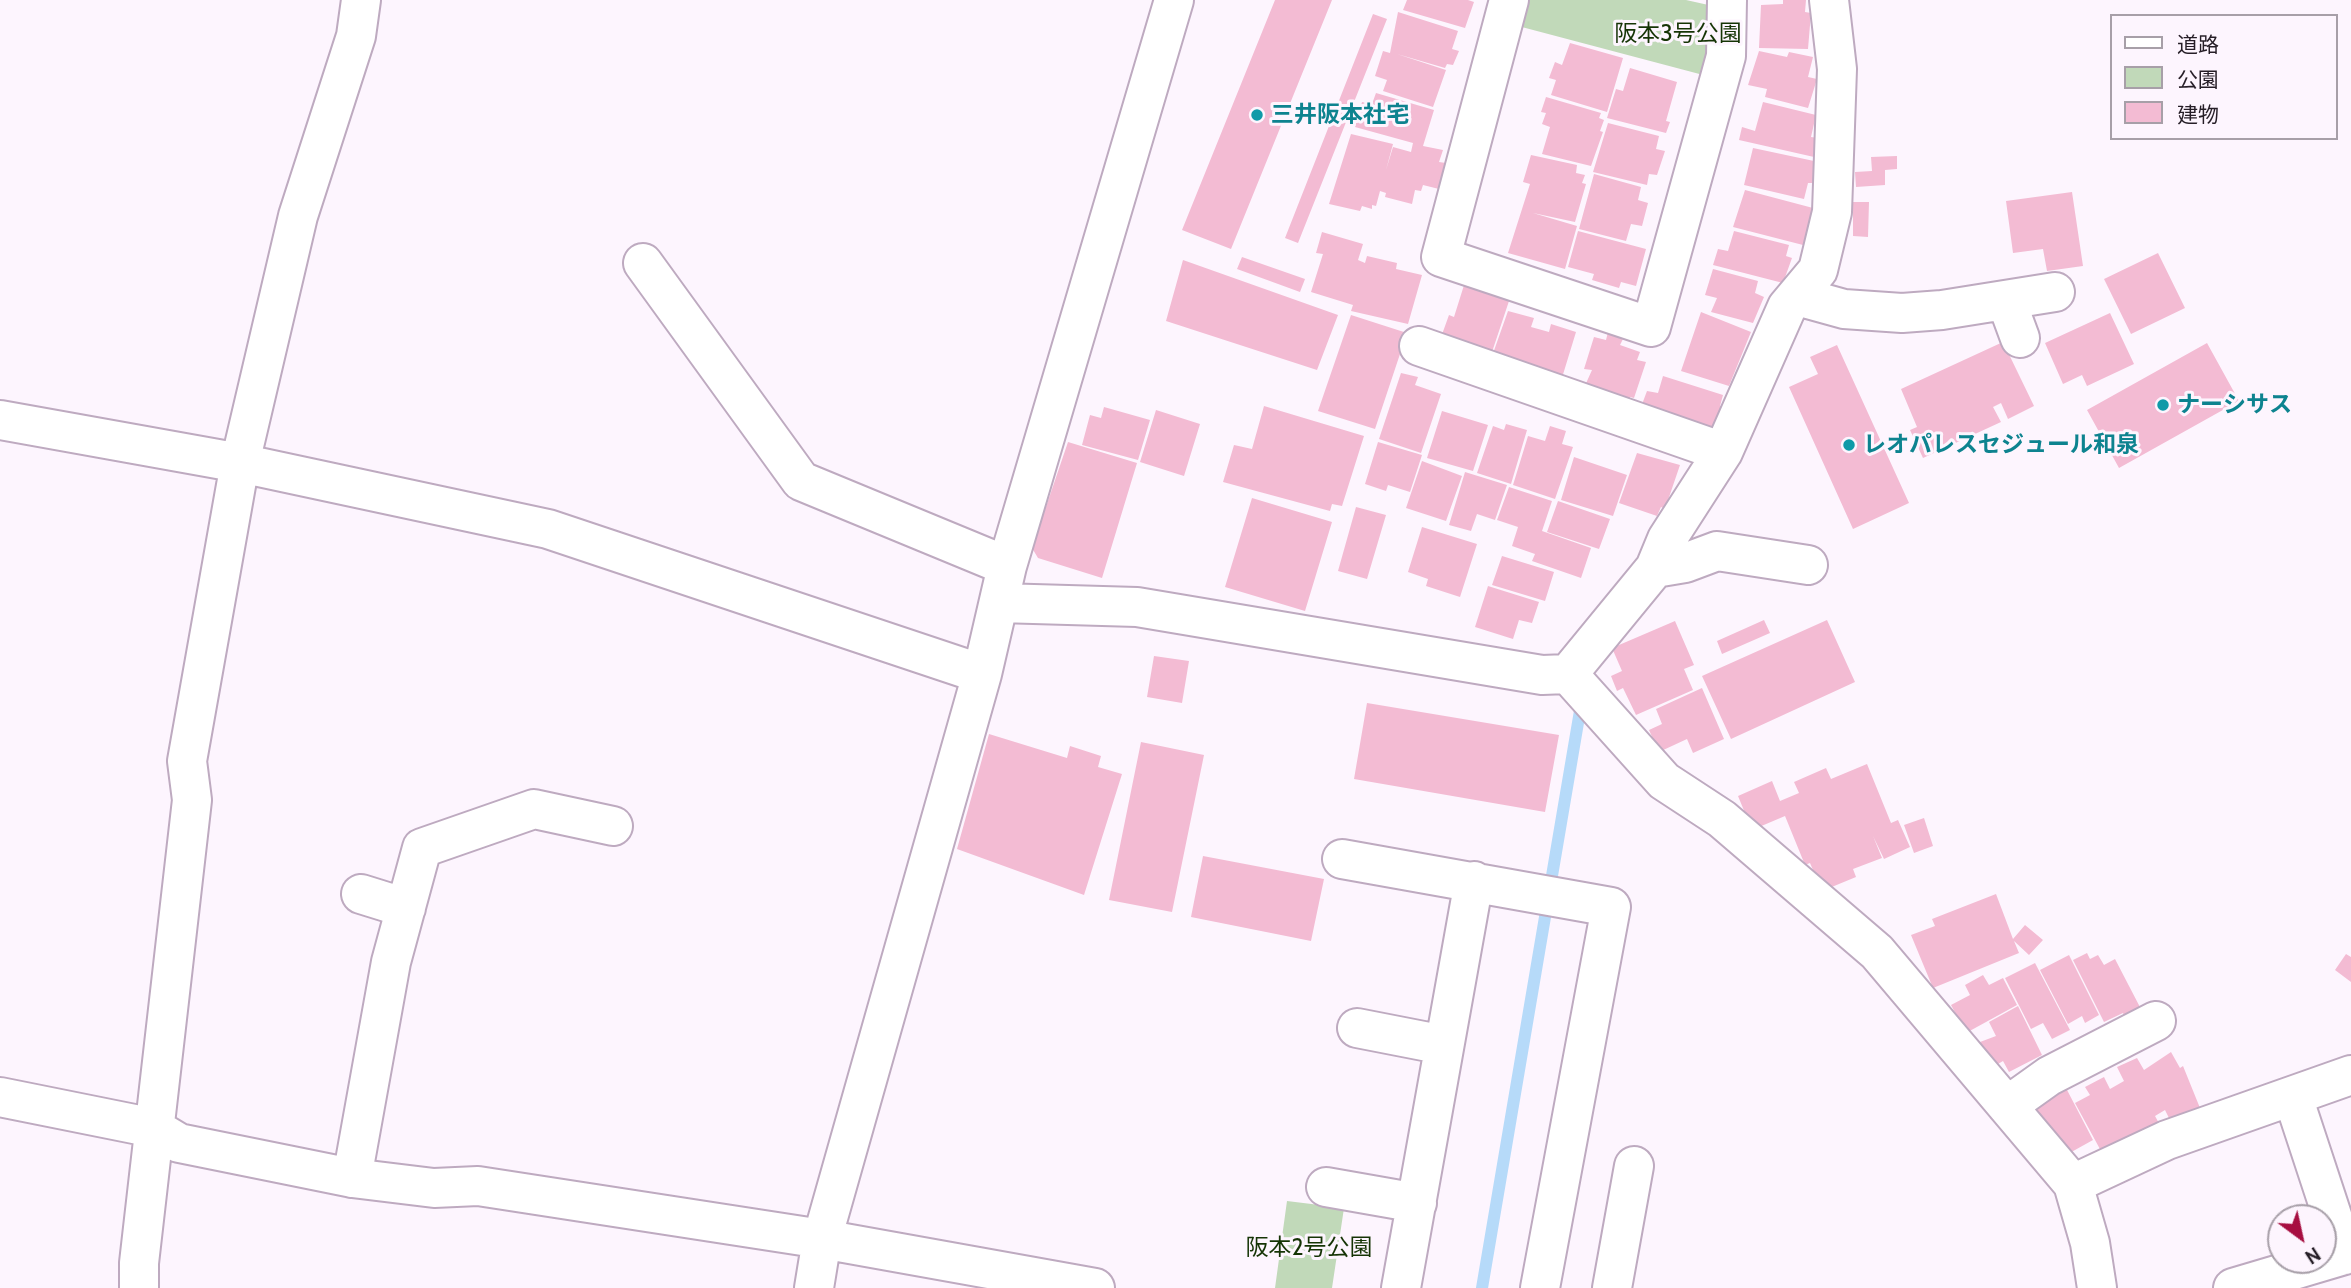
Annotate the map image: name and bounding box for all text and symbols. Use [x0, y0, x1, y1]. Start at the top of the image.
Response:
legend [2110, 14, 2337, 140]
park label: 阪本3号公園 [1614, 20, 1742, 48]
text: 道路 [2177, 32, 2219, 57]
text: 公園 [2177, 67, 2219, 92]
place label: 三井阪本社宅 [1271, 101, 1409, 129]
text: 建物 [2177, 102, 2219, 127]
marker: 三井阪本社宅 [1249, 107, 1265, 123]
place label: ナーシサス [2177, 391, 2292, 419]
marker: ナーシサス [2155, 397, 2171, 413]
place label: レオパレスセジュール和泉 [1863, 431, 2139, 459]
marker: レオパレスセジュール和泉 [1841, 437, 1857, 453]
north arrow [2267, 1204, 2337, 1274]
park label: 阪本2号公園 [1245, 1234, 1373, 1262]
text: N [2301, 1242, 2325, 1269]

